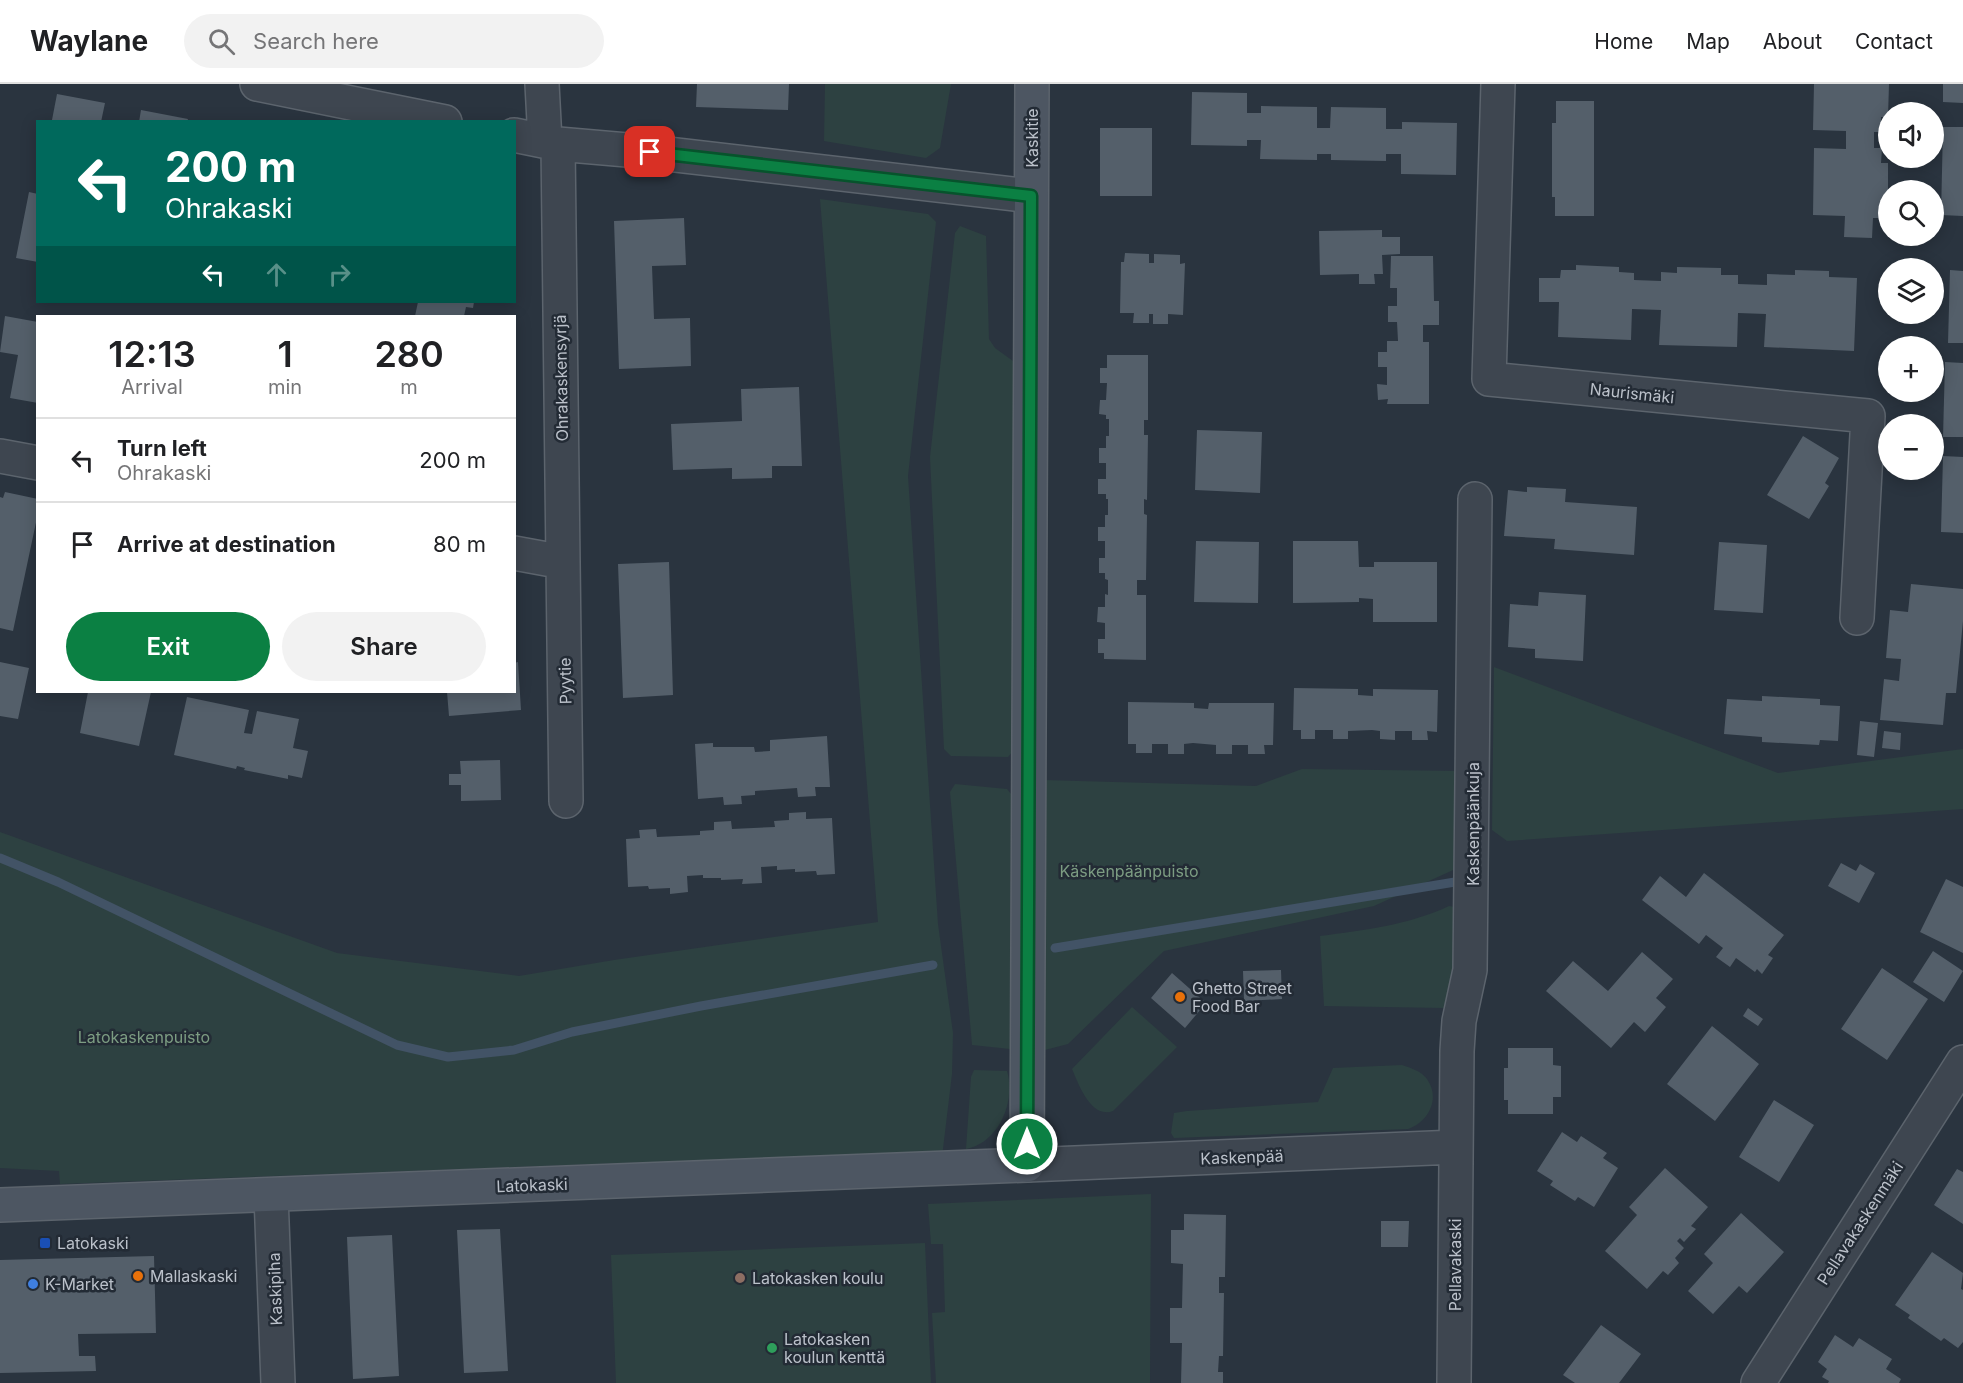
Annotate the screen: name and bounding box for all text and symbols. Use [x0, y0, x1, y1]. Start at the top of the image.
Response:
search box [184, 14, 604, 68]
text: Waylane [30, 24, 148, 58]
icon: search [205, 25, 238, 58]
text: Search here [253, 28, 379, 54]
text: Home [1594, 29, 1653, 54]
text: Map [1686, 29, 1730, 54]
text: About [1763, 29, 1822, 54]
text: Contact [1855, 29, 1933, 54]
map controls [1878, 102, 1944, 480]
button: sound [1878, 102, 1944, 168]
street label: Kaskitie [1022, 108, 1042, 168]
pin [624, 126, 675, 177]
icon: arrive [633, 135, 666, 168]
text: 200 m [165, 141, 296, 192]
icon: left [66, 144, 144, 222]
button: search [1878, 180, 1944, 246]
text: Ohrakaski [165, 192, 293, 225]
icon: left [197, 258, 230, 291]
icon: ahead [260, 258, 293, 291]
icon: right [323, 258, 356, 291]
button: layers [1878, 258, 1944, 324]
street label: Ohrakaskensyrjä [550, 314, 572, 442]
text: 12:13 [108, 332, 196, 376]
text: 1 [277, 332, 293, 376]
text: 280 [374, 332, 444, 376]
button: + [1878, 336, 1944, 402]
text: Arrival [121, 375, 183, 399]
text: min [268, 375, 302, 399]
text: m [400, 375, 418, 399]
street label: Naurismäki [1589, 379, 1675, 407]
button: − [1878, 414, 1944, 480]
text: Turn left [117, 435, 207, 461]
icon: left [66, 444, 99, 477]
text: 200 m [419, 447, 486, 473]
text: Ohrakaski [117, 461, 211, 485]
icon: arrive [66, 528, 99, 561]
text: Arrive at destination [117, 531, 336, 557]
text: 80 m [433, 531, 486, 557]
button: Exit [66, 612, 270, 681]
button: Share [282, 612, 486, 681]
street label: Pyytie [555, 657, 575, 705]
street label: Kaskenpäänkuja [1463, 762, 1483, 886]
park label: Käskenpäänpuisto [1059, 861, 1199, 881]
place label: Ghetto Street Food Bar [1192, 978, 1292, 1016]
marker: Ghetto Street Food Bar [1173, 990, 1187, 1004]
park label: Latokaskenpuisto [78, 1027, 210, 1047]
position arrow [995, 1112, 1059, 1176]
street label: Kaskenpää [1200, 1146, 1284, 1168]
street label: Pellavakaskenmäki [1813, 1158, 1907, 1288]
street label: Latokaski [496, 1174, 568, 1196]
street label: Pellavakaski [1445, 1219, 1465, 1311]
place label: Latokaski [57, 1233, 129, 1253]
marker: Latokaski [38, 1236, 52, 1250]
street label: Kaskipiha [264, 1252, 286, 1326]
place label: Mallaskaski [150, 1266, 237, 1286]
place label: Latokasken koulu [752, 1268, 883, 1288]
marker: Mallaskaski [131, 1269, 145, 1283]
marker: Latokasken koulu [733, 1271, 747, 1285]
place label: K-Market [45, 1274, 114, 1294]
marker: K-Market [26, 1277, 40, 1291]
place label: Latokasken koulun kenttä [784, 1329, 885, 1367]
marker: Latokasken koulun kenttä [765, 1341, 779, 1355]

